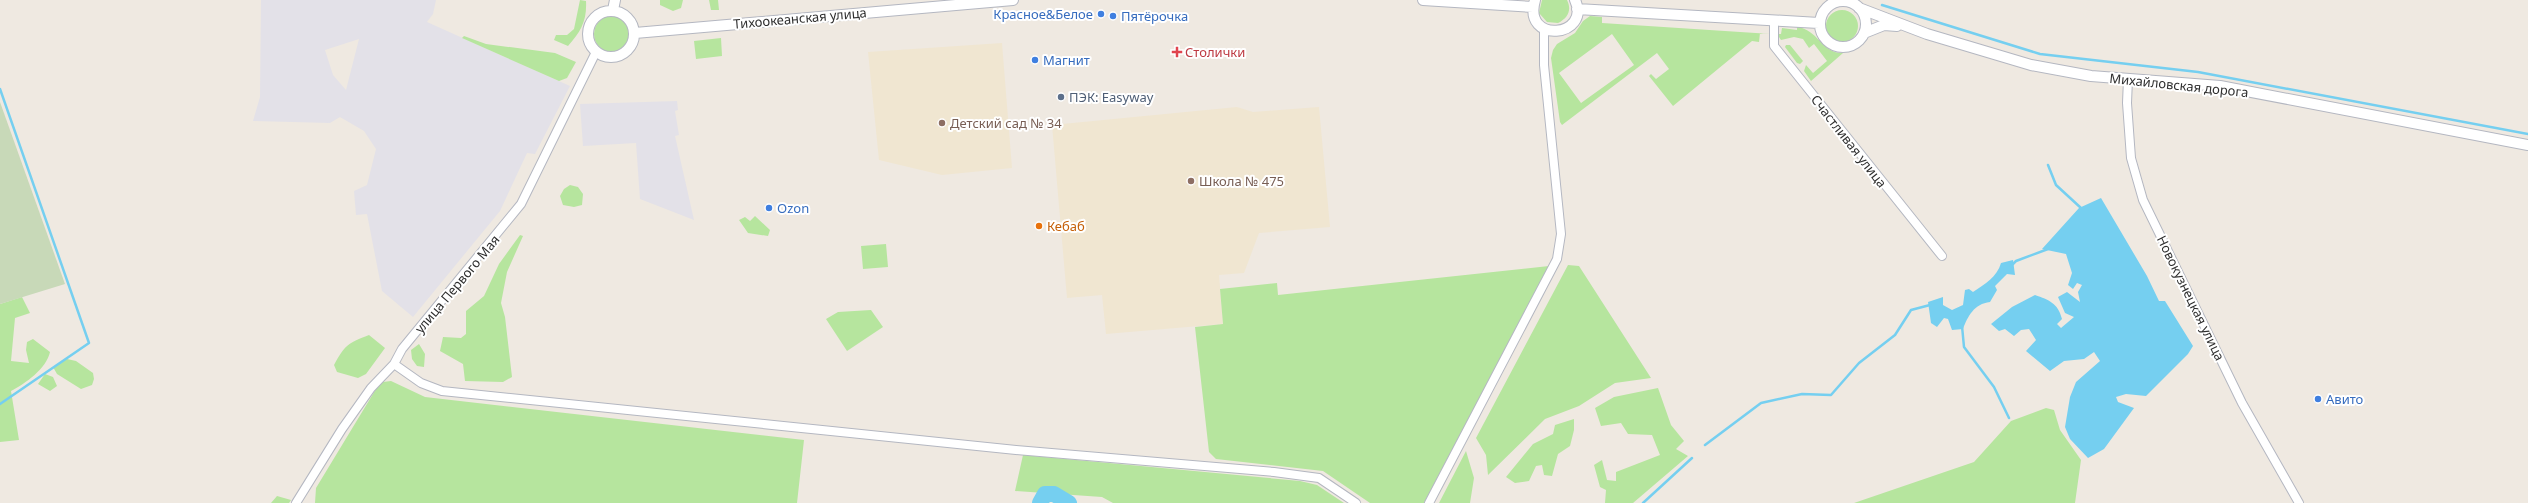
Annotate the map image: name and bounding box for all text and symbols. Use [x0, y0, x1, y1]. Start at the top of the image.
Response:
street label: Тихоокеанская улица [733, 3, 867, 33]
place label: Красное&Белое [993, 5, 1093, 23]
place label: Пятёрочка [1121, 7, 1188, 25]
marker: Красное&Белое [1096, 9, 1106, 19]
marker: Пятёрочка [1108, 11, 1118, 21]
place label: Столички [1185, 43, 1245, 61]
marker: Столички [1172, 47, 1182, 57]
place label: Магнит [1043, 51, 1090, 69]
marker: Магнит [1030, 55, 1040, 65]
street label: Михайловская дорога [2109, 69, 2249, 101]
place label: ПЭК: Easyway [1069, 88, 1154, 106]
street label: Счастливая улица [1807, 91, 1891, 191]
marker: ПЭК: Easyway [1056, 92, 1066, 102]
place label: Детский сад № 34 [950, 114, 1062, 132]
marker: Детский сад № 34 [937, 118, 947, 128]
place label: Школа № 475 [1199, 172, 1284, 190]
marker: Школа № 475 [1186, 176, 1196, 186]
place label: Ozon [777, 199, 809, 217]
marker: Ozon [764, 203, 774, 213]
place label: Кебаб [1047, 217, 1085, 235]
marker: Кебаб [1034, 221, 1044, 231]
street label: улица Первого Мая [411, 231, 503, 337]
street label: Новокузнецкая улица [2153, 232, 2229, 364]
place label: Авито [2326, 390, 2364, 408]
marker: Авито [2313, 394, 2323, 404]

